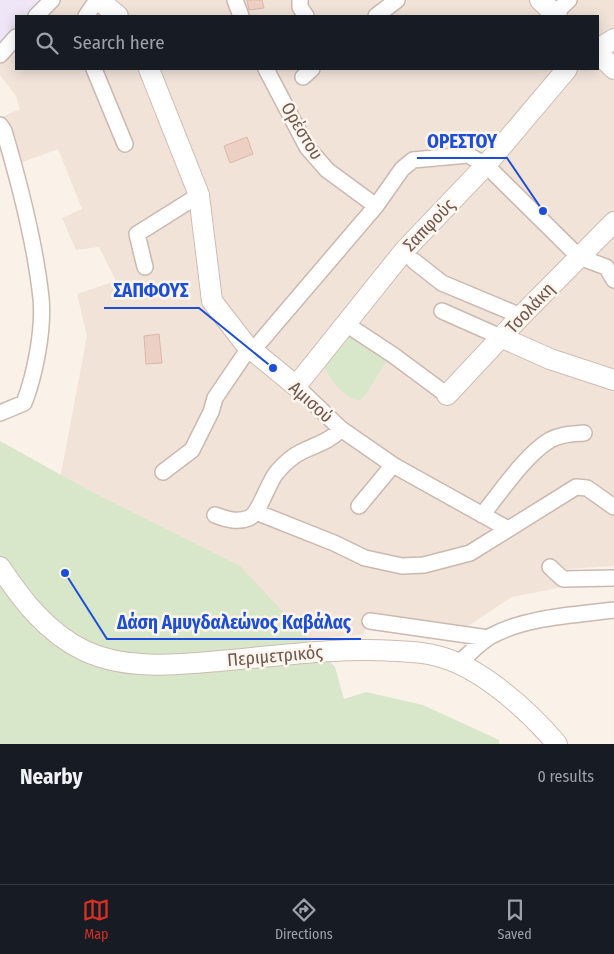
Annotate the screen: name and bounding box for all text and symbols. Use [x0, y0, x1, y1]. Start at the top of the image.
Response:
search box [15, 15, 599, 70]
icon: search [33, 29, 61, 57]
text: Search here [73, 31, 165, 54]
street label: Ορέστου [276, 98, 328, 164]
callout: ΟΡΕΣΤΟΥ [417, 124, 507, 158]
text: ΟΡΕΣΤΟΥ [427, 130, 498, 153]
street label: Σαπφούς [398, 194, 460, 256]
callout: ΣΑΠΦΟΥΣ [104, 274, 199, 308]
street label: Τσολάκη [501, 278, 559, 338]
text: ΣΑΠΦΟΥΣ [113, 279, 189, 302]
street label: Αμισού [284, 377, 338, 427]
callout: Δάση Αμυγδαλεώνος Καβάλας [107, 605, 361, 639]
text: Δάση Αμυγδαλεώνος Καβάλας [116, 611, 352, 634]
street label: Περιμετρικός [226, 641, 324, 671]
text: Nearby [20, 764, 82, 790]
text: 0 results [537, 767, 594, 786]
tab: Map [82, 896, 110, 943]
tab: Directions [275, 896, 333, 943]
tab: Saved [497, 896, 532, 943]

